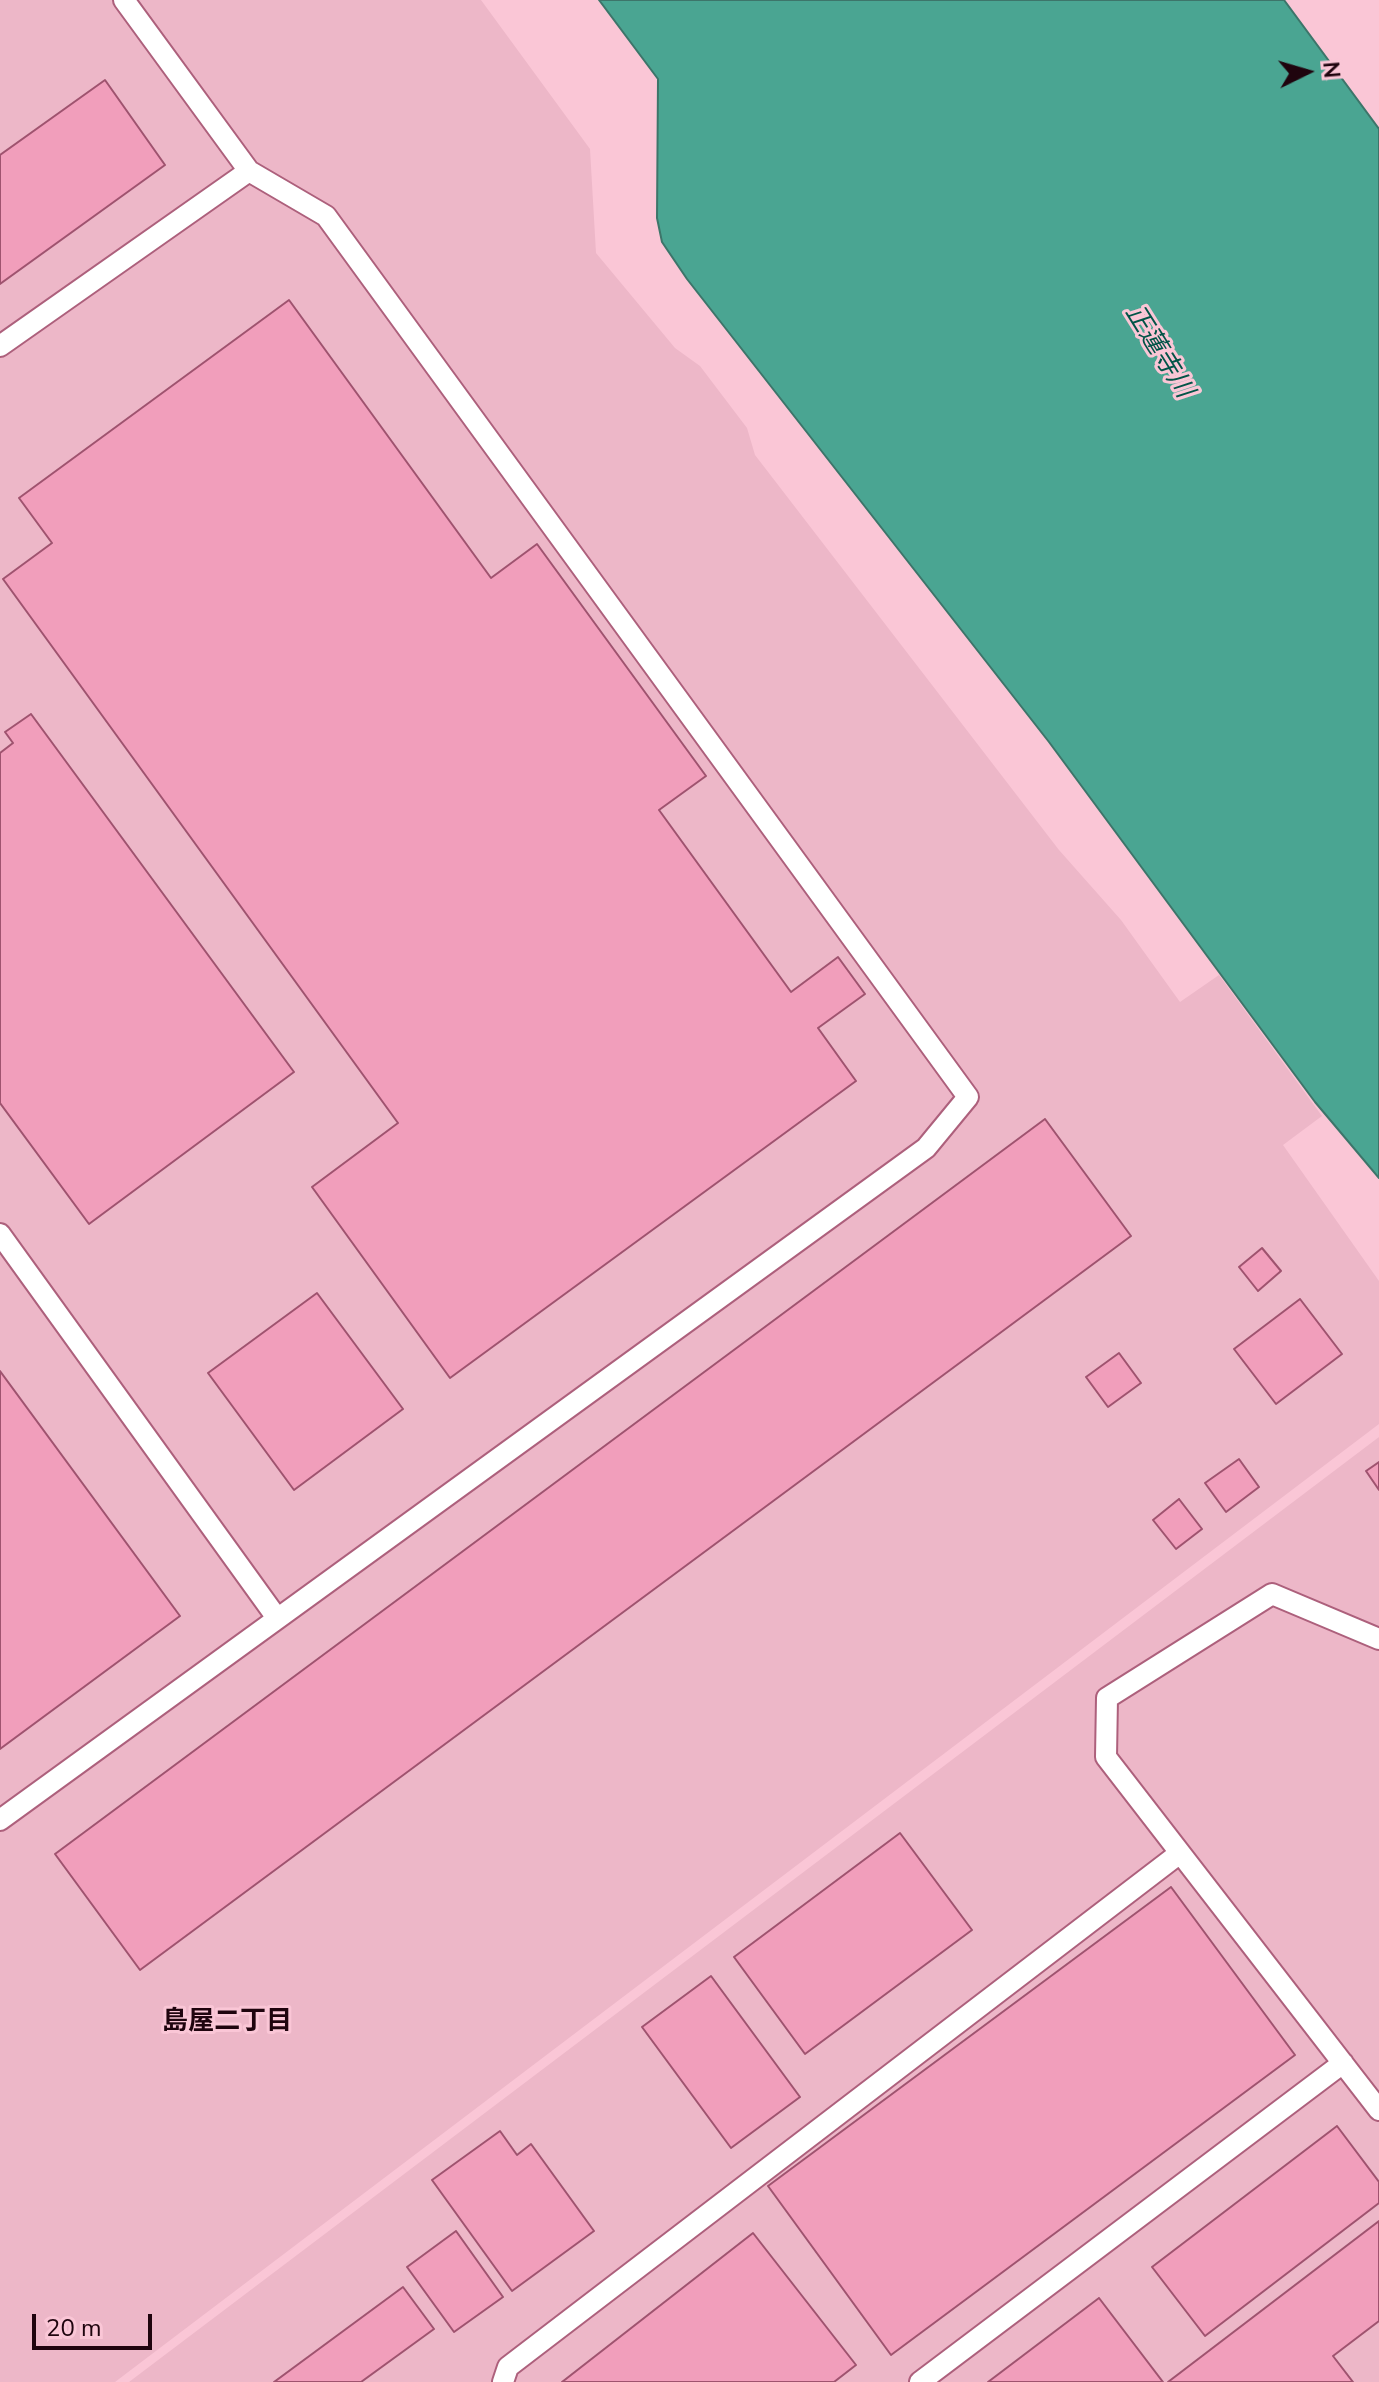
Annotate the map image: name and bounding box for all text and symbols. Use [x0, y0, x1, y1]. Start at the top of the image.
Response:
north arrow [1267, 32, 1347, 112]
text: N [1315, 60, 1347, 79]
water label: 正蓮寺川 [1117, 300, 1199, 404]
district label: 島屋二丁目 [162, 2007, 292, 2039]
scale bar [36, 2298, 156, 2348]
text: 20 m [46, 2312, 102, 2344]

